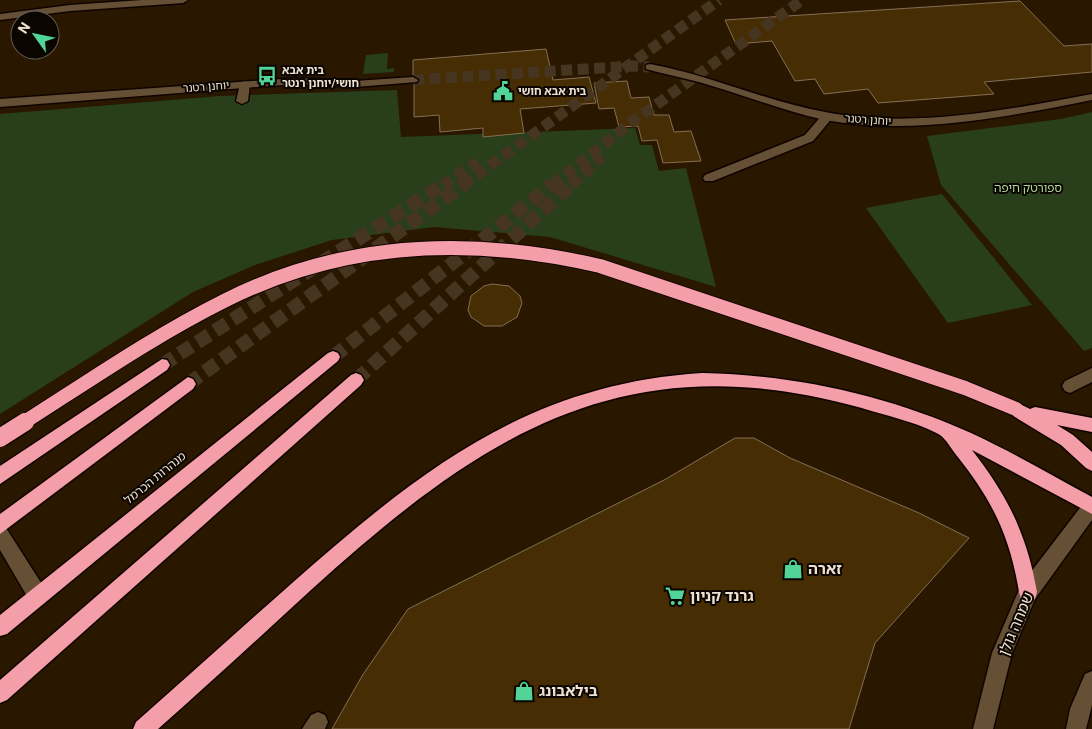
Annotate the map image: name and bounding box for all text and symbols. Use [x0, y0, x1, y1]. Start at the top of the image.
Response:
north arrow [10, 10, 60, 60]
text: N [15, 19, 34, 36]
place label: בית אבא חושי/יוחנן רנטר [282, 64, 359, 90]
bus stop icon: בית אבא חושי/יוחנן רנטר [256, 65, 278, 87]
street label: יוחנן רטנר [182, 79, 230, 95]
public building icon: בית אבא חושי [492, 80, 514, 102]
place label: בית אבא חושי [518, 85, 587, 98]
street label: יוחנן רטנר [844, 112, 892, 128]
park label: ספורטק חיפה [994, 181, 1062, 195]
street label: מנהרות הכרמל [121, 449, 189, 507]
shop icon: זארה [782, 558, 804, 580]
place label: זארה [808, 560, 842, 578]
supermarket icon: גרנד קניון [664, 585, 686, 607]
place label: גרנד קניון [690, 587, 754, 605]
street label: שמחה גולן [995, 590, 1037, 658]
shop icon: בילאבונג [513, 680, 535, 702]
place label: בילאבונג [539, 682, 598, 700]

